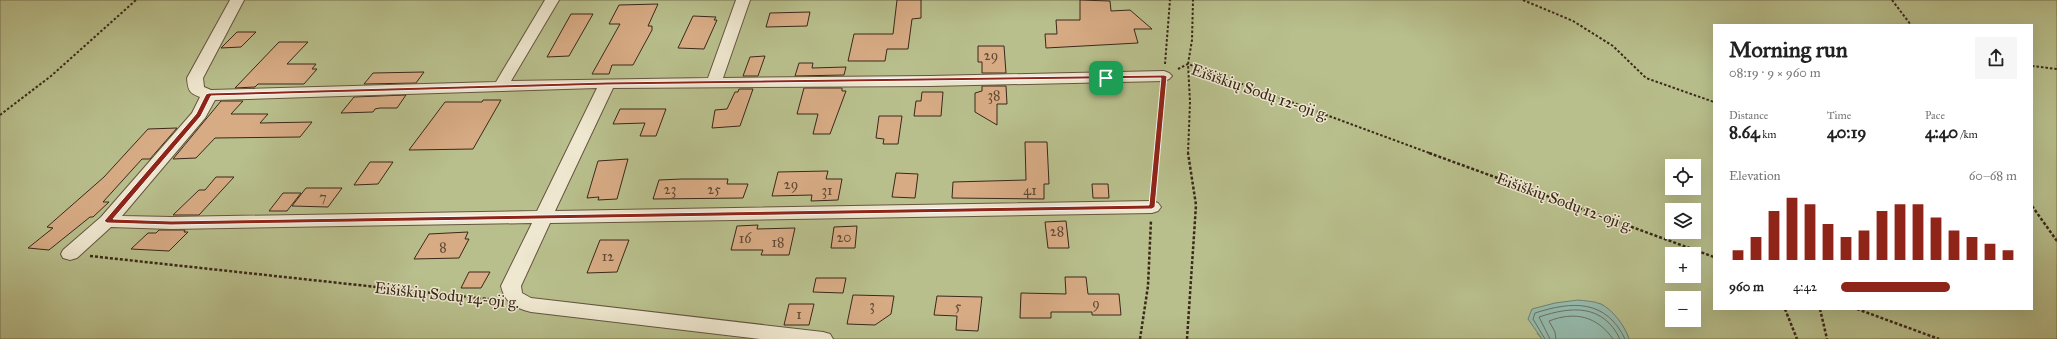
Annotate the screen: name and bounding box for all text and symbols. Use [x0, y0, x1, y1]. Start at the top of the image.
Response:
text: Morning run [1729, 36, 1848, 63]
button: share [1975, 37, 2017, 79]
house number: 29 [984, 47, 998, 64]
street label: Eišiškių Sodų 12-oji g. [1188, 60, 1331, 125]
pin [1089, 61, 1123, 95]
text: 08:19 · 9 × 960 m [1729, 65, 1821, 81]
icon: arrive [1095, 67, 1117, 89]
house number: 38 [987, 87, 1001, 104]
text: Distance [1729, 109, 1768, 122]
text: Time [1827, 109, 1851, 122]
text: Pace [1925, 109, 1945, 122]
text: 8.64 [1729, 122, 1760, 143]
text: 40:19 [1827, 122, 1866, 143]
text: 4:40 [1925, 122, 1958, 143]
text: km [1760, 128, 1777, 141]
text: /km [1958, 128, 1978, 141]
map controls [1665, 159, 1701, 327]
button: locate [1665, 159, 1701, 195]
street label: Eišiškių Sodų 12-oji g. [1494, 168, 1636, 237]
text: Elevation [1729, 168, 1781, 184]
text: 60–68 m [1969, 168, 2017, 184]
house number: 29 [784, 176, 798, 193]
house number: 23 [664, 181, 676, 198]
house number: 25 [707, 181, 721, 198]
house number: 31 [821, 182, 833, 199]
house number: 41 [1023, 182, 1037, 199]
house number: 7 [319, 189, 327, 206]
button: layers [1665, 203, 1701, 239]
house number: 28 [1050, 223, 1064, 240]
house number: 20 [836, 229, 852, 246]
house number: 16 [739, 230, 752, 247]
house number: 18 [772, 234, 784, 251]
house number: 8 [439, 239, 447, 256]
button: + [1665, 247, 1701, 283]
house number: 12 [602, 248, 614, 265]
street label: Eišiškių Sodų 14-oji g. [374, 278, 520, 313]
text: 960 m [1729, 279, 1764, 295]
text: 4:42 [1793, 279, 1817, 295]
button: − [1665, 291, 1701, 327]
house number: 9 [1092, 295, 1100, 312]
house number: 3 [869, 297, 875, 314]
house number: 5 [955, 298, 962, 315]
house number: 1 [796, 306, 802, 323]

